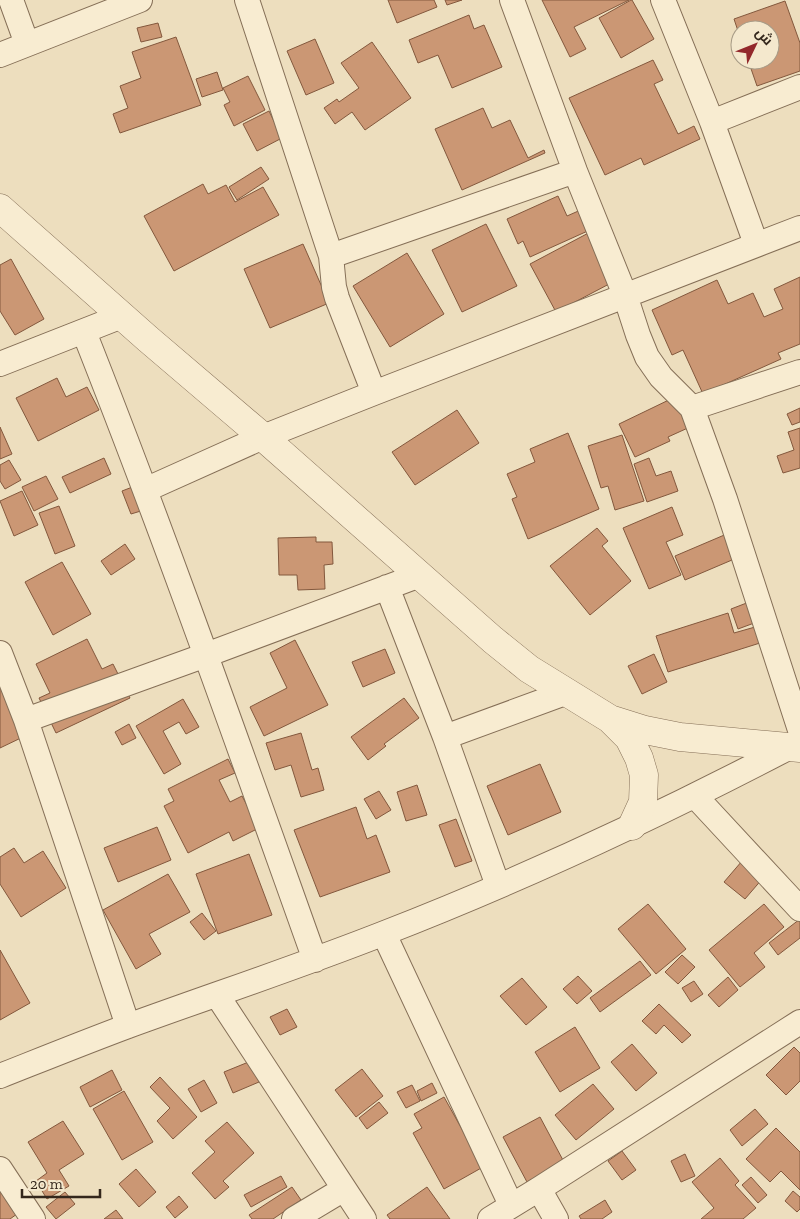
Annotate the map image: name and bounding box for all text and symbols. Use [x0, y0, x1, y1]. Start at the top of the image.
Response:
north arrow [730, 20, 780, 70]
text: ش [752, 24, 777, 49]
scale bar [22, 1166, 100, 1198]
text: 20 m [30, 1175, 63, 1193]

